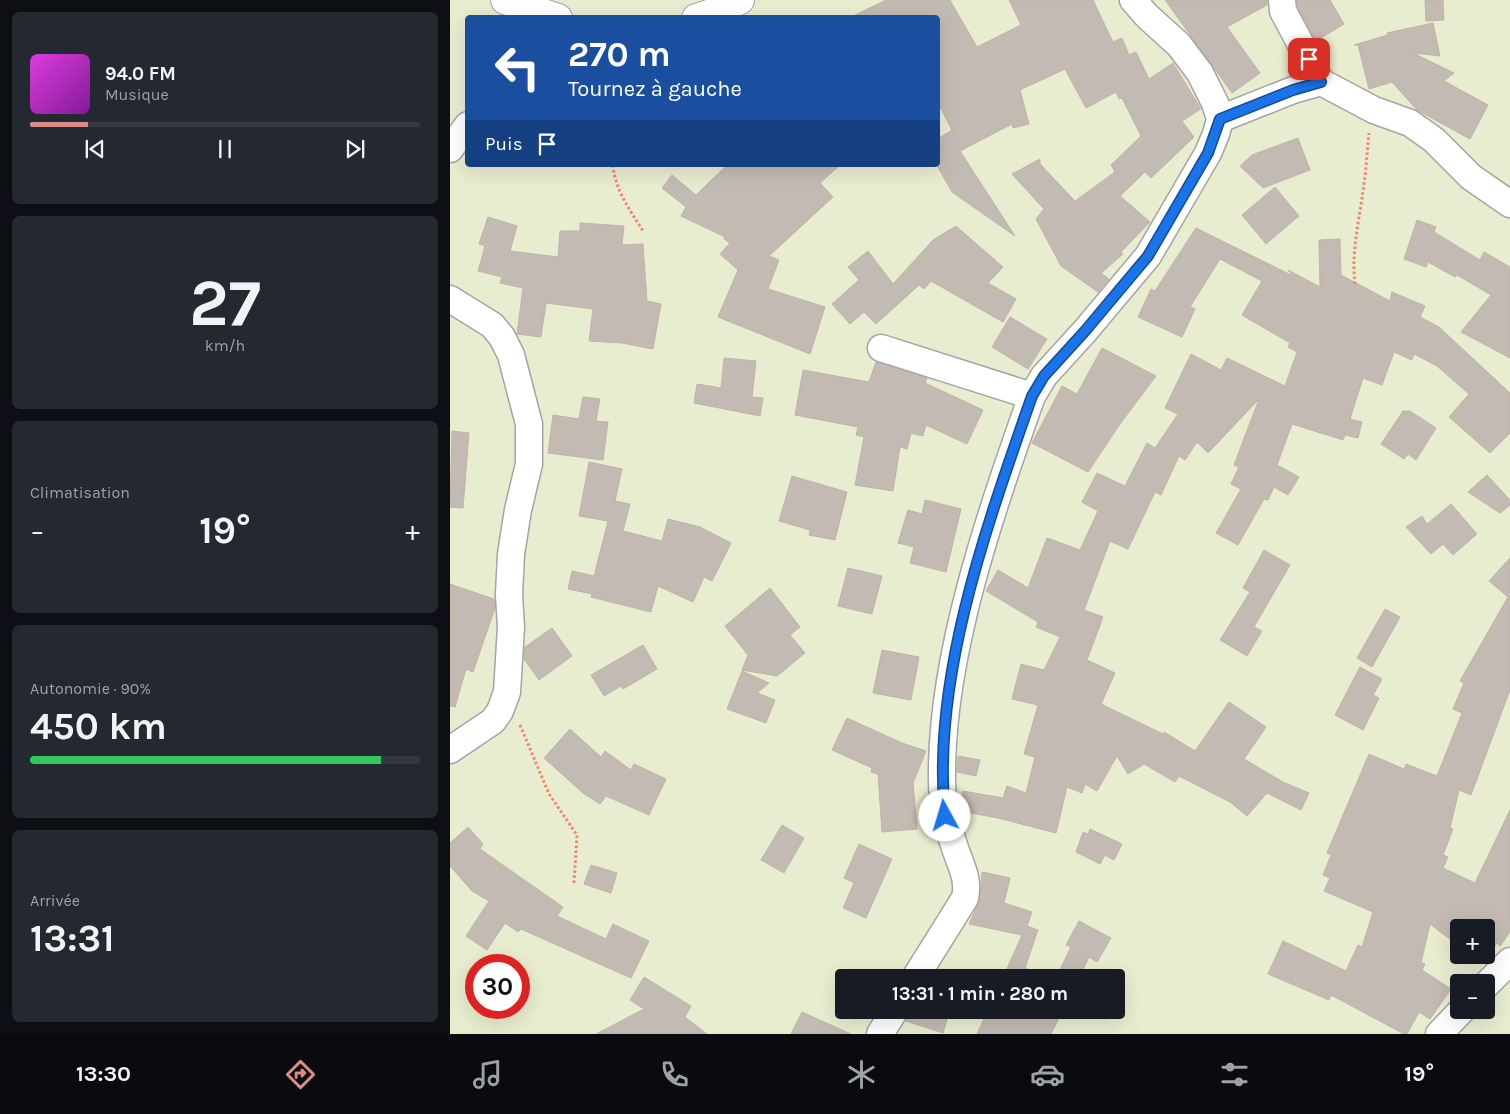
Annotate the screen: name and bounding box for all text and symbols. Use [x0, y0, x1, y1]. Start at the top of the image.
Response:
text: 270 m [568, 34, 671, 75]
icon: left [485, 35, 550, 100]
pin [1288, 38, 1330, 80]
icon: arrive [1295, 45, 1323, 73]
text: 94.0 FM [105, 63, 176, 85]
text: Tournez à gauche [568, 76, 742, 102]
text: Musique [105, 85, 169, 104]
icon: arrive [533, 130, 561, 158]
text: Puis [485, 133, 523, 155]
icon: previous [81, 135, 109, 163]
icon: pause [211, 135, 239, 163]
icon: next [341, 135, 369, 163]
text: 27 [189, 265, 261, 341]
text: km/h [205, 336, 245, 355]
text: Climatisation [30, 483, 130, 502]
text: 19° [199, 508, 251, 553]
text: − [30, 514, 45, 547]
text: + [405, 514, 420, 547]
text: Autonomie · 90% [30, 679, 151, 698]
text: 450 km [30, 704, 167, 749]
position arrow [918, 789, 970, 841]
text: Arrivée [30, 891, 80, 910]
text: 13:31 [30, 916, 115, 961]
map controls [1450, 919, 1495, 1019]
button: + [1450, 919, 1495, 964]
speed limit sign: 30 [465, 954, 530, 1019]
button: − [1450, 974, 1495, 1019]
text: 13:31 · 1 min · 280 m [892, 983, 1068, 1005]
icon: directions [283, 1057, 318, 1092]
icon: music [470, 1057, 505, 1092]
icon: phone [657, 1057, 692, 1092]
icon: climate [844, 1057, 879, 1092]
icon: car [1030, 1057, 1065, 1092]
icon: filters [1217, 1057, 1252, 1092]
text: 13:30 [76, 1061, 131, 1087]
text: 19° [1404, 1061, 1434, 1087]

